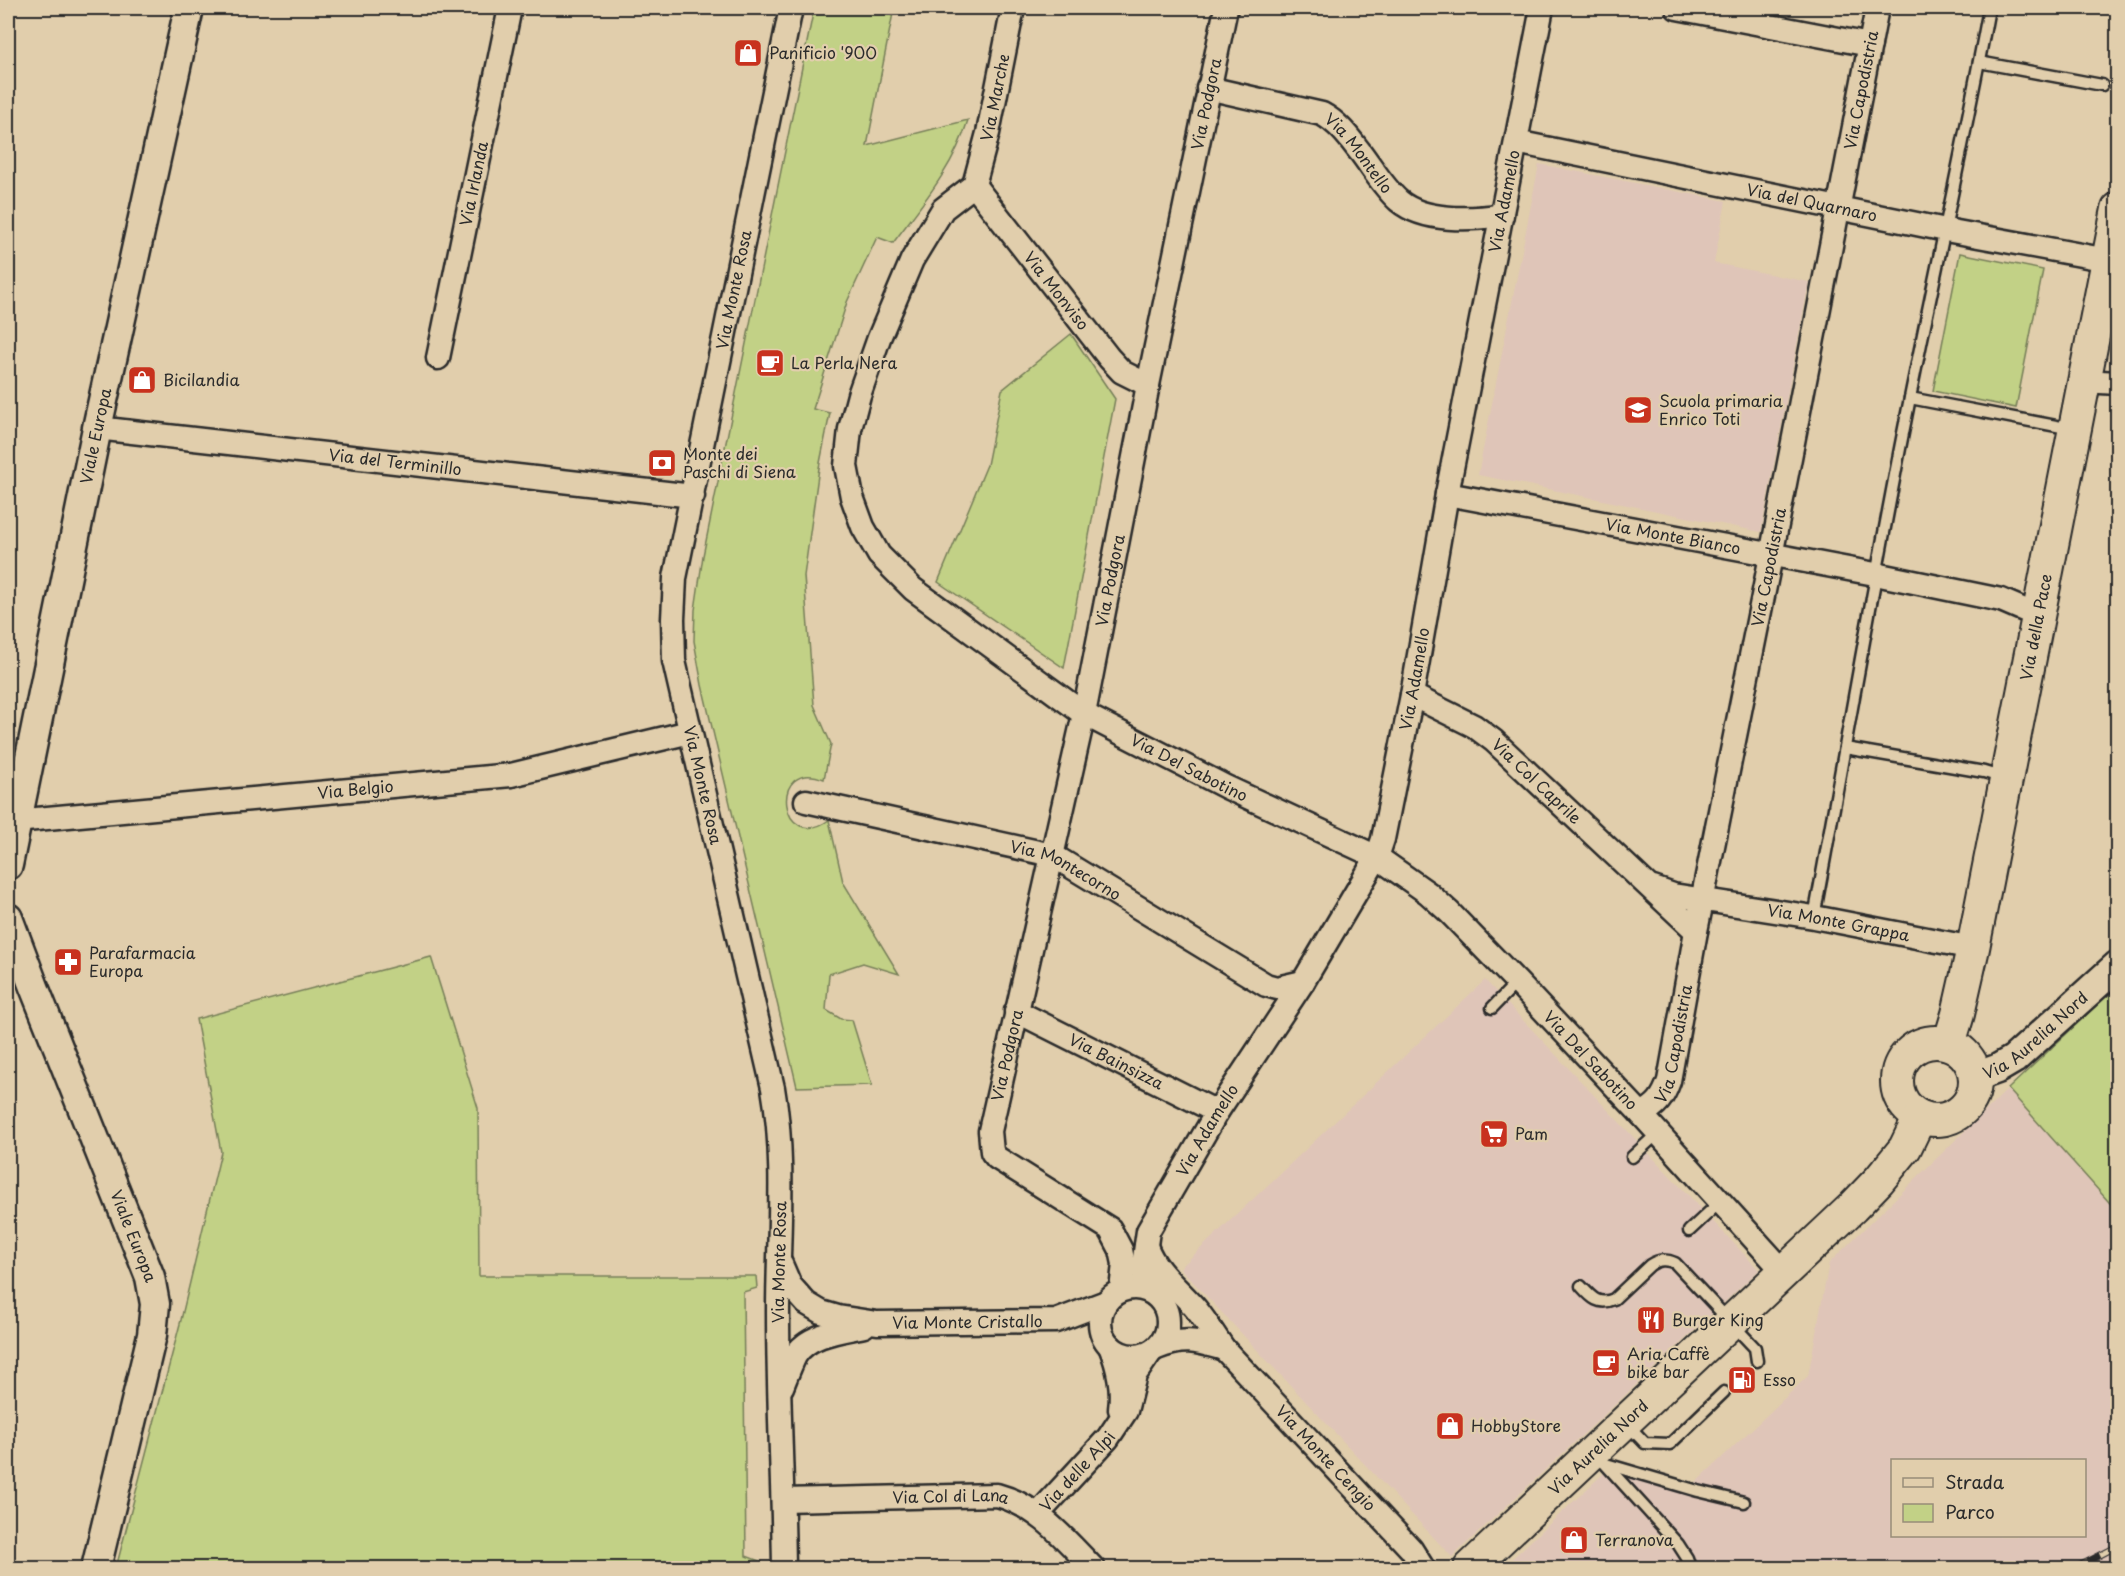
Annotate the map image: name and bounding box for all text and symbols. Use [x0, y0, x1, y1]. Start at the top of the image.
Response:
street label: Via Capodistria [1837, 28, 1883, 152]
shop icon: Panificio '900 [732, 37, 764, 69]
place label: Panificio '900 [769, 40, 877, 64]
street label: Via Marche [973, 51, 1015, 144]
street label: Via Podgora [1184, 55, 1226, 152]
street label: Via Montello [1320, 106, 1399, 198]
street label: Via Irlanda [452, 139, 493, 228]
street label: Via Adamello [1481, 148, 1525, 254]
street label: Via del Quarnaro [1745, 176, 1880, 227]
street label: Via Monte Rosa [709, 228, 757, 352]
street label: Via Monviso [1019, 246, 1096, 335]
cafe icon: La Perla Nera [754, 347, 786, 379]
place label: La Perla Nera [791, 350, 897, 374]
shop icon: Bicilandia [126, 364, 158, 396]
place label: Bicilandia [163, 367, 240, 391]
street label: Viale Europa [73, 385, 117, 486]
place label: Scuola primaria Enrico Toti [1659, 388, 1783, 430]
school or university icon: Scuola primaria Enrico Toti [1622, 394, 1654, 426]
place label: Monte dei Paschi di Siena [683, 441, 796, 483]
street label: Via del Terminillo [327, 442, 463, 481]
bank icon: Monte dei Paschi di Siena [646, 447, 678, 479]
street label: Via Capodistria [1744, 505, 1791, 629]
street label: Via Monte Bianco [1604, 511, 1743, 560]
street label: Via Podgora [1088, 532, 1130, 628]
street label: Via della Pace [2013, 572, 2057, 682]
street label: Via Adamello [1392, 625, 1435, 732]
street label: Via Monte Rosa [679, 723, 729, 847]
street label: Via Del Sabotino [1127, 727, 1252, 807]
street label: Via Col Caprile [1487, 732, 1588, 829]
street label: Via Belgio [316, 773, 395, 804]
street label: Via Montecorno [1008, 833, 1126, 905]
street label: Via Monte Grappa [1766, 897, 1913, 947]
place label: Parafarmacia Europa [89, 940, 196, 982]
pharmacy icon: Parafarmacia Europa [52, 946, 84, 978]
street label: Via Capodistria [1648, 982, 1697, 1108]
street label: Via Aurelia Nord [1979, 985, 2092, 1084]
street label: Via Del Sabotino [1539, 1005, 1644, 1115]
street label: Via Podgora [984, 1007, 1028, 1103]
street label: Via Bainsizza [1065, 1026, 1168, 1094]
street label: Via Adamello [1169, 1079, 1244, 1180]
supermarket icon: Pam [1478, 1118, 1510, 1150]
place label: Pam [1515, 1121, 1548, 1145]
street label: Viale Europa [105, 1186, 164, 1286]
street label: Via Monte Rosa [765, 1201, 791, 1323]
restaurant icon: Burger King [1635, 1304, 1667, 1336]
place label: Burger King [1672, 1307, 1764, 1331]
street label: Via Monte Cristallo [892, 1308, 1043, 1334]
place label: Aria Caffè bike bar [1627, 1341, 1710, 1383]
cafe icon: Aria Caffè bike bar [1590, 1347, 1622, 1379]
fuel station icon: Esso [1726, 1364, 1758, 1396]
place label: Esso [1763, 1367, 1796, 1391]
street label: Via Aurelia Nord [1542, 1393, 1653, 1500]
street label: Via Monte Cengio [1271, 1399, 1382, 1516]
shop icon: HobbyStore [1434, 1410, 1466, 1442]
place label: HobbyStore [1471, 1413, 1561, 1437]
street label: Via delle Alpi [1033, 1426, 1120, 1516]
legend [1891, 1459, 2086, 1537]
text: Strada [1945, 1468, 2005, 1495]
street label: Via Col di Lana [892, 1482, 1013, 1509]
text: Parco [1945, 1498, 1995, 1525]
shop icon: Terranova [1558, 1524, 1590, 1556]
place label: Terranova [1595, 1527, 1674, 1551]

